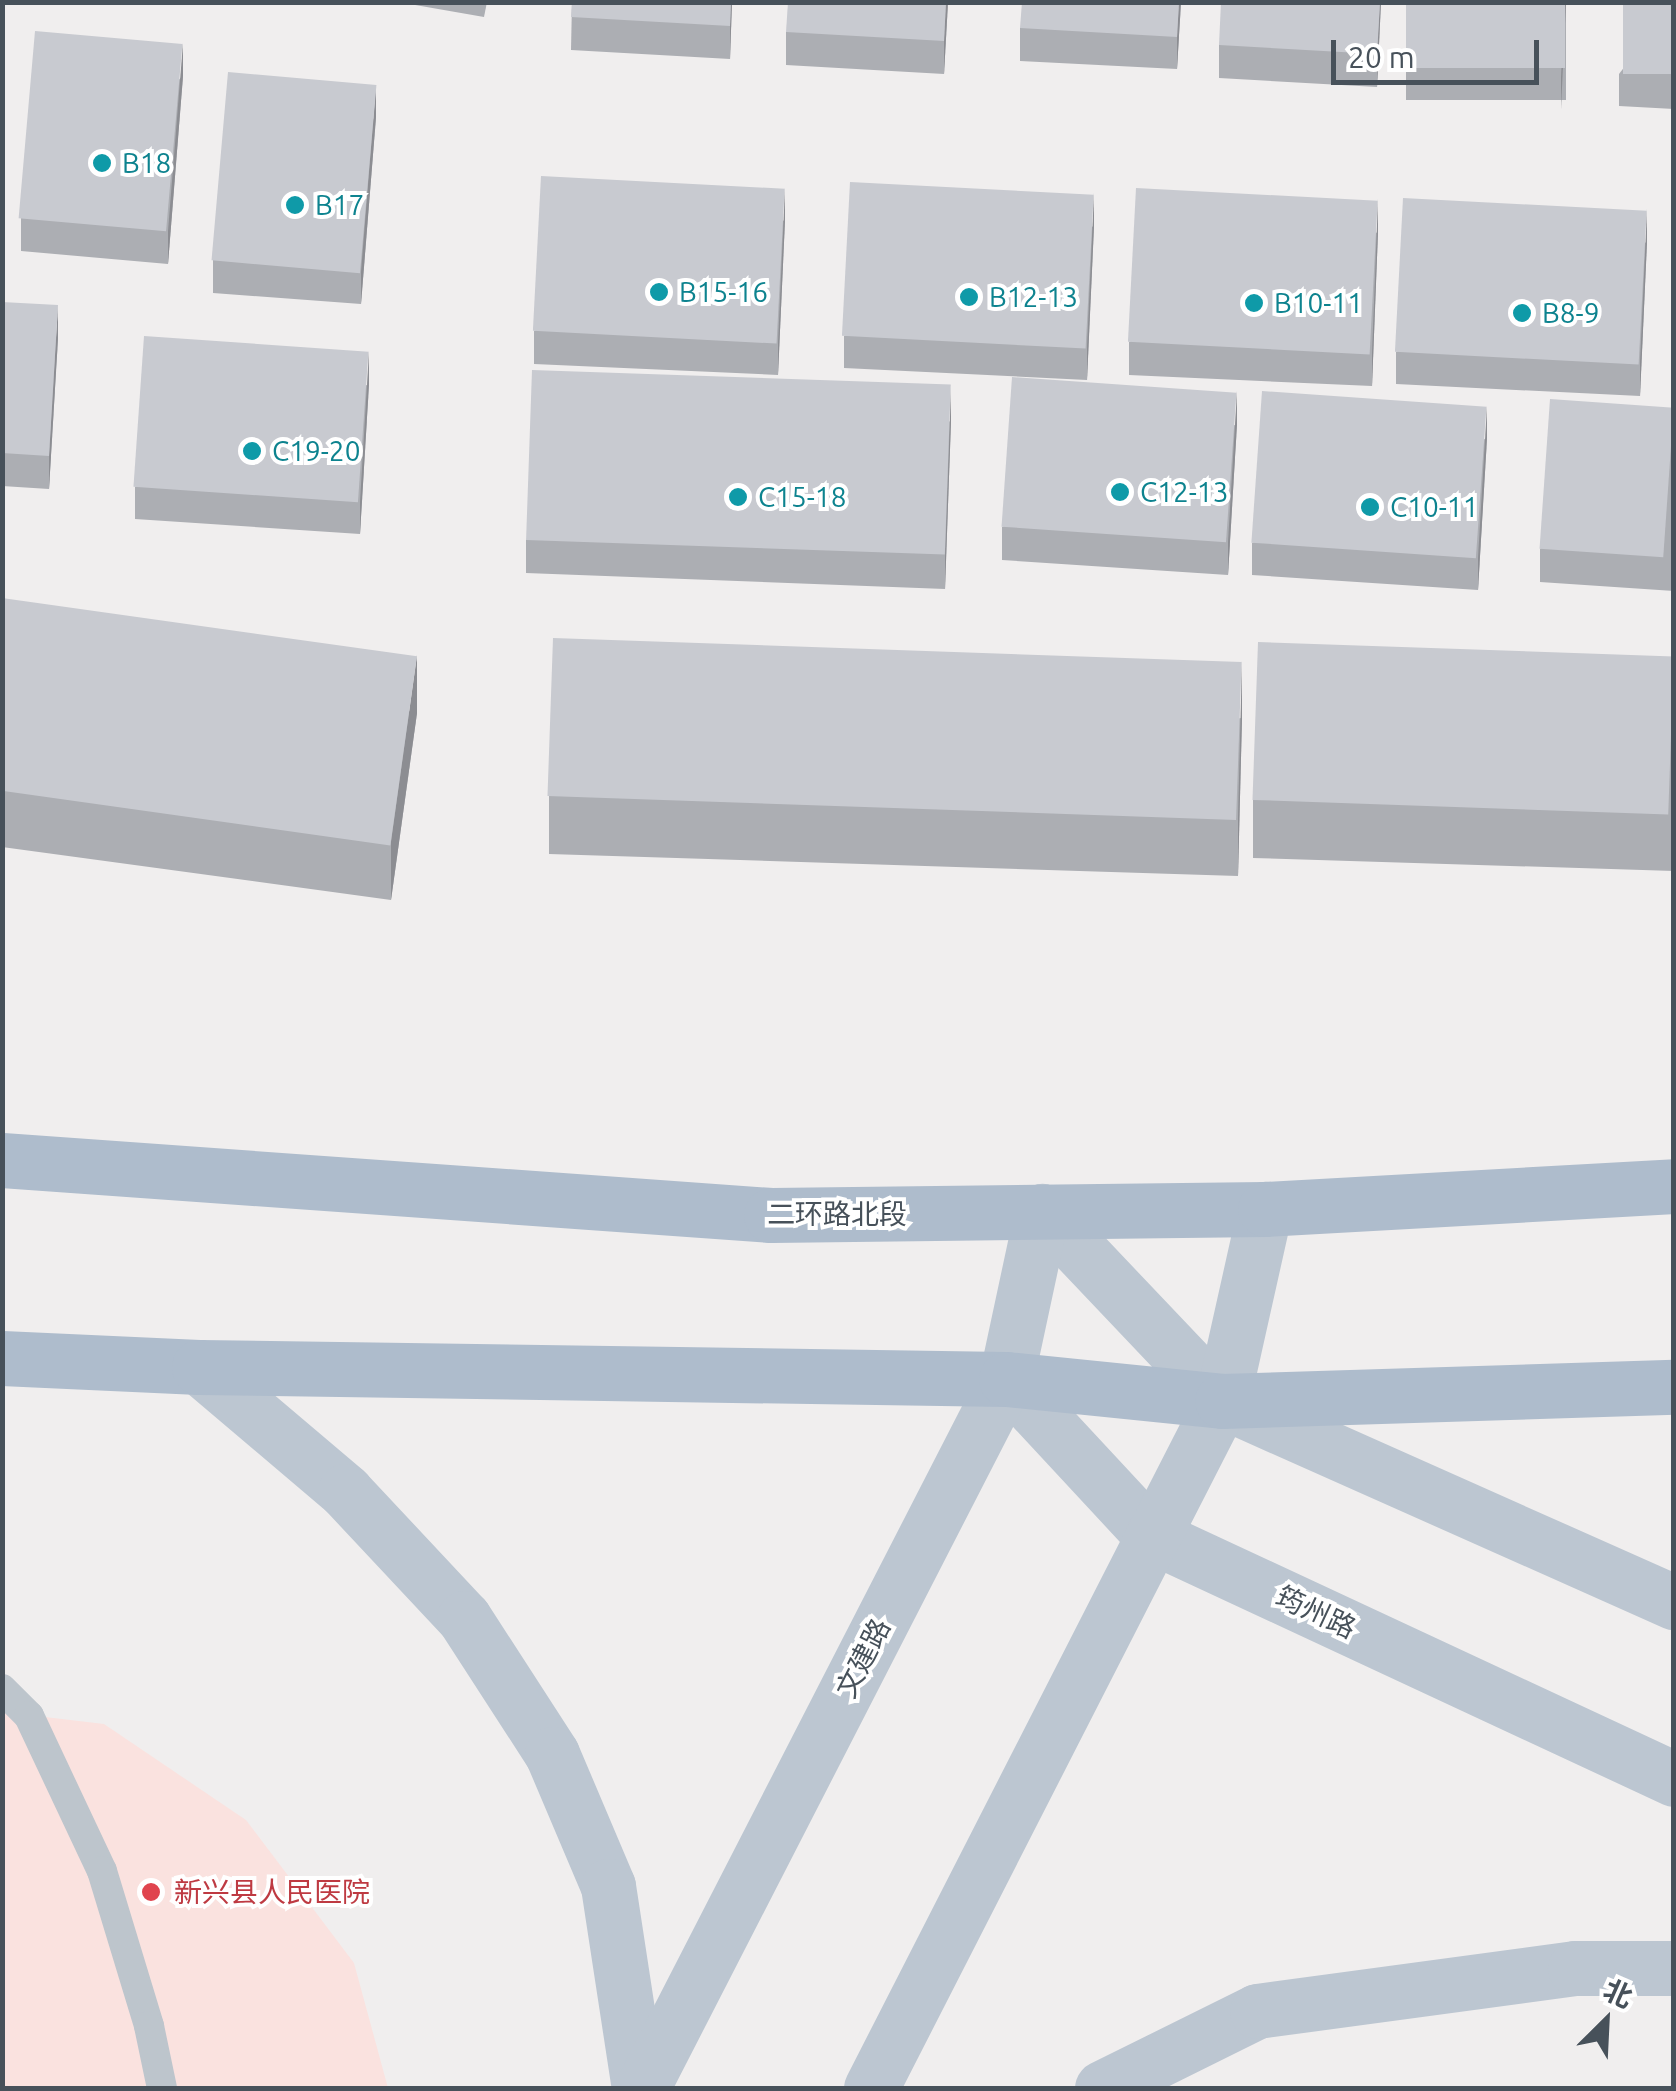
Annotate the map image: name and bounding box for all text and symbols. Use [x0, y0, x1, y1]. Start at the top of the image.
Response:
scale bar [1336, 20, 1544, 82]
text: 20 m [1348, 40, 1415, 74]
place label: B18 [122, 146, 171, 180]
marker: B18 [91, 152, 113, 174]
place label: B17 [315, 188, 364, 222]
marker: B17 [284, 194, 306, 216]
place label: B15-16 [679, 275, 768, 309]
place label: B12-13 [989, 280, 1078, 314]
marker: B15-16 [648, 281, 670, 303]
marker: B12-13 [958, 286, 980, 308]
place label: B10-11 [1274, 286, 1363, 320]
marker: B10-11 [1243, 292, 1265, 314]
place label: B8-9 [1542, 296, 1599, 330]
marker: B8-9 [1511, 302, 1533, 324]
place label: C19-20 [272, 434, 360, 468]
marker: C19-20 [241, 440, 263, 462]
place label: C12-13 [1140, 475, 1228, 509]
place label: C15-18 [758, 480, 846, 514]
marker: C12-13 [1109, 481, 1131, 503]
marker: C15-18 [727, 486, 749, 508]
place label: C10-11 [1390, 490, 1478, 524]
marker: C10-11 [1359, 496, 1381, 518]
street label: 二环路北段 [767, 1197, 907, 1231]
street label: 筠州路 [1271, 1579, 1361, 1645]
street label: 文建路 [829, 1613, 897, 1703]
place label: 新兴县人民医院 [174, 1875, 370, 1909]
marker: 新兴县人民医院 [138, 1879, 164, 1905]
north arrow [1556, 1971, 1656, 2071]
text: 北 [1599, 1973, 1637, 2013]

